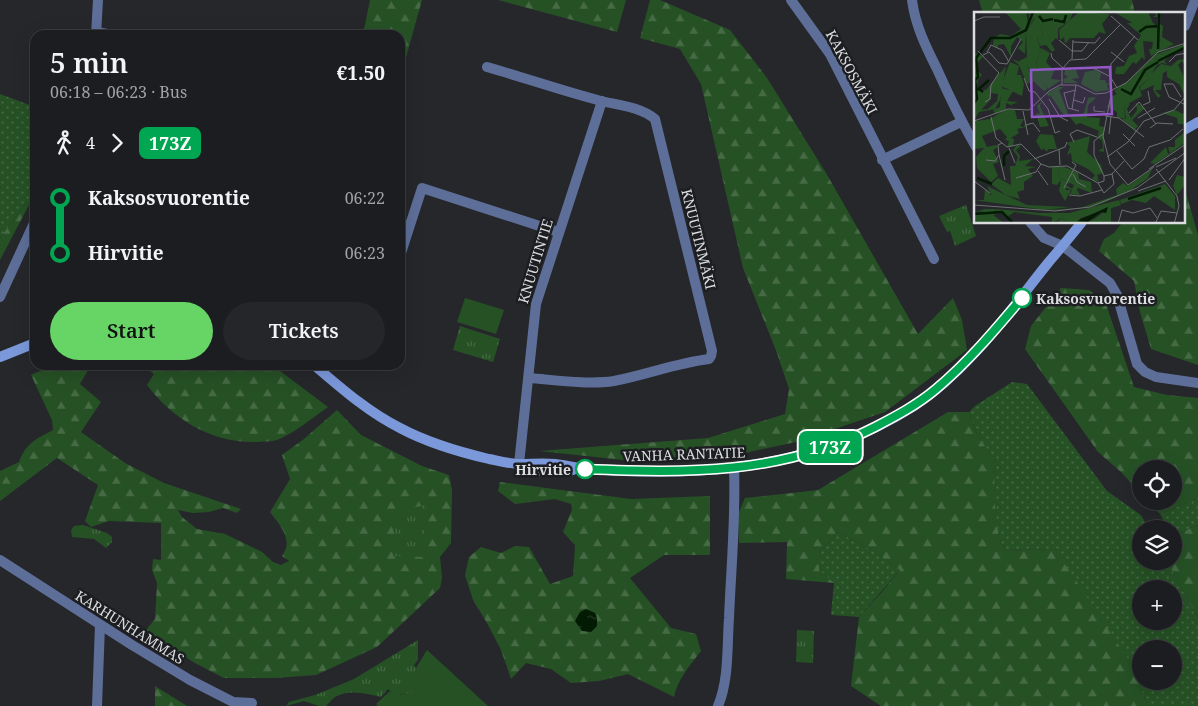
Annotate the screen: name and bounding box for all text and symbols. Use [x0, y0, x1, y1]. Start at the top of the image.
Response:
inset map [974, 12, 1186, 224]
street label: KAKSOSMÄKI [822, 26, 882, 118]
text: 5 min [50, 43, 128, 81]
text: €1.50 [337, 60, 385, 86]
text: 06:18 – 06:23 · Bus [50, 81, 187, 103]
icon: walk [50, 129, 78, 157]
icon: forward [103, 129, 131, 157]
text: 173Z [149, 131, 191, 155]
text: 4 [86, 132, 95, 154]
text: Kaksosvuorentie [88, 185, 250, 211]
text: 06:22 [345, 187, 385, 209]
street label: KNUUTINMÄKI [677, 187, 721, 291]
street label: KNUUTINTIE [513, 216, 557, 306]
text: Hirvitie [88, 240, 164, 266]
text: 06:23 [345, 242, 385, 264]
marker: Kaksosvuorentie [1012, 288, 1032, 308]
place label: Kaksosvuorentie [1036, 289, 1155, 308]
button: Start [50, 302, 213, 360]
button: Tickets [223, 302, 385, 360]
line badge: 173Z [795, 431, 865, 463]
text: 173Z [809, 435, 851, 459]
street label: VANHA RANTATIE [622, 442, 746, 466]
marker: Hirvitie [575, 459, 595, 479]
place label: Hirvitie [515, 460, 571, 479]
map controls [1132, 460, 1182, 690]
button: locate [1132, 460, 1182, 510]
button: layers [1132, 520, 1182, 570]
button: + [1132, 580, 1182, 630]
street label: KARHUNHAMMAS [72, 586, 188, 668]
button: − [1132, 640, 1182, 690]

